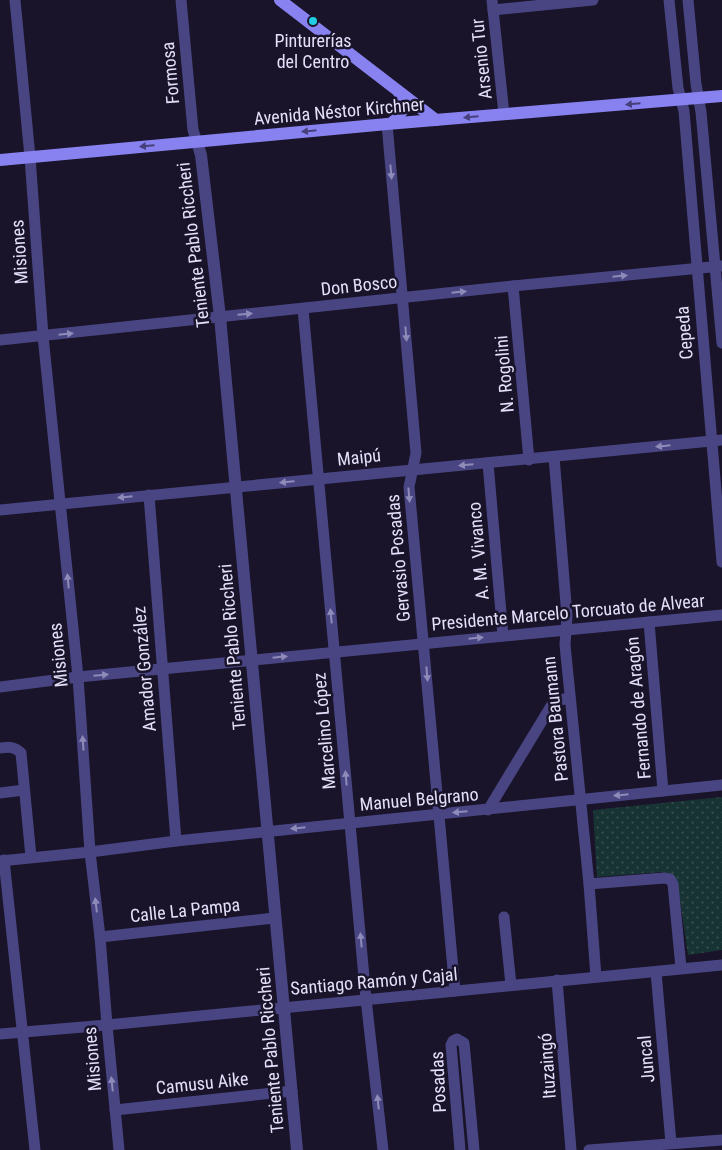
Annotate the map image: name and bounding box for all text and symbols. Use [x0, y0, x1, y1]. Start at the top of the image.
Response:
marker: Pinturerías del Centro [307, 15, 319, 27]
street label: Arsenio Tur [466, 17, 496, 100]
place label: Pinturerías del Centro [274, 30, 352, 72]
street label: Formosa [157, 41, 183, 105]
street label: Avenida Néstor Kirchner [253, 93, 426, 129]
one-way arrow [625, 100, 641, 108]
one-way arrow [463, 113, 479, 121]
one-way arrow [301, 127, 317, 135]
one-way arrow [139, 143, 155, 151]
street label: Teniente Pablo Riccheri [172, 161, 214, 329]
one-way arrow [387, 164, 395, 180]
street label: Misiones [6, 219, 32, 285]
street label: Don Bosco [320, 271, 398, 299]
one-way arrow [613, 271, 629, 279]
one-way arrow [451, 288, 467, 296]
street label: Cepeda [671, 305, 697, 361]
one-way arrow [237, 310, 253, 318]
one-way arrow [402, 326, 410, 342]
one-way arrow [58, 330, 74, 338]
street label: N. Rogolini [490, 334, 518, 414]
one-way arrow [655, 442, 671, 450]
street label: Maipú [336, 444, 382, 470]
one-way arrow [458, 462, 474, 470]
one-way arrow [279, 478, 295, 486]
one-way arrow [406, 487, 414, 503]
street label: Gervasio Posadas [382, 493, 414, 623]
one-way arrow [117, 494, 133, 502]
street label: A. M. Vivanco [463, 501, 493, 601]
street label: Teniente Pablo Riccheri [214, 563, 250, 731]
one-way arrow [63, 573, 71, 589]
street label: Presidente Marcelo Torcuato de Alvear [430, 590, 706, 634]
street label: Amador González [128, 605, 160, 732]
one-way arrow [327, 608, 335, 624]
street label: Misiones [44, 622, 72, 688]
one-way arrow [469, 634, 485, 642]
street label: Fernando de Aragón [621, 636, 655, 780]
one-way arrow [272, 653, 288, 661]
street label: Pastora Baumann [538, 655, 572, 783]
one-way arrow [423, 666, 431, 682]
one-way arrow [93, 670, 109, 678]
street label: Marcelino López [308, 672, 340, 790]
one-way arrow [78, 735, 86, 751]
one-way arrow [342, 770, 350, 786]
street label: Manuel Belgrano [359, 783, 479, 815]
one-way arrow [613, 791, 629, 799]
one-way arrow [451, 809, 467, 817]
one-way arrow [290, 824, 306, 832]
street label: Calle La Pampa [129, 894, 241, 926]
one-way arrow [92, 897, 100, 913]
one-way arrow [356, 932, 364, 948]
street label: Santiago Ramón y Cajal [290, 963, 458, 999]
street label: Teniente Pablo Riccheri [252, 966, 288, 1134]
street label: Misiones [79, 1026, 105, 1092]
street label: Ituzaingó [534, 1032, 560, 1100]
street label: Juncal [633, 1035, 659, 1083]
street label: Posadas [426, 1051, 450, 1113]
street label: Camusu Aike [155, 1068, 249, 1098]
one-way arrow [108, 1076, 116, 1092]
one-way arrow [374, 1093, 382, 1109]

